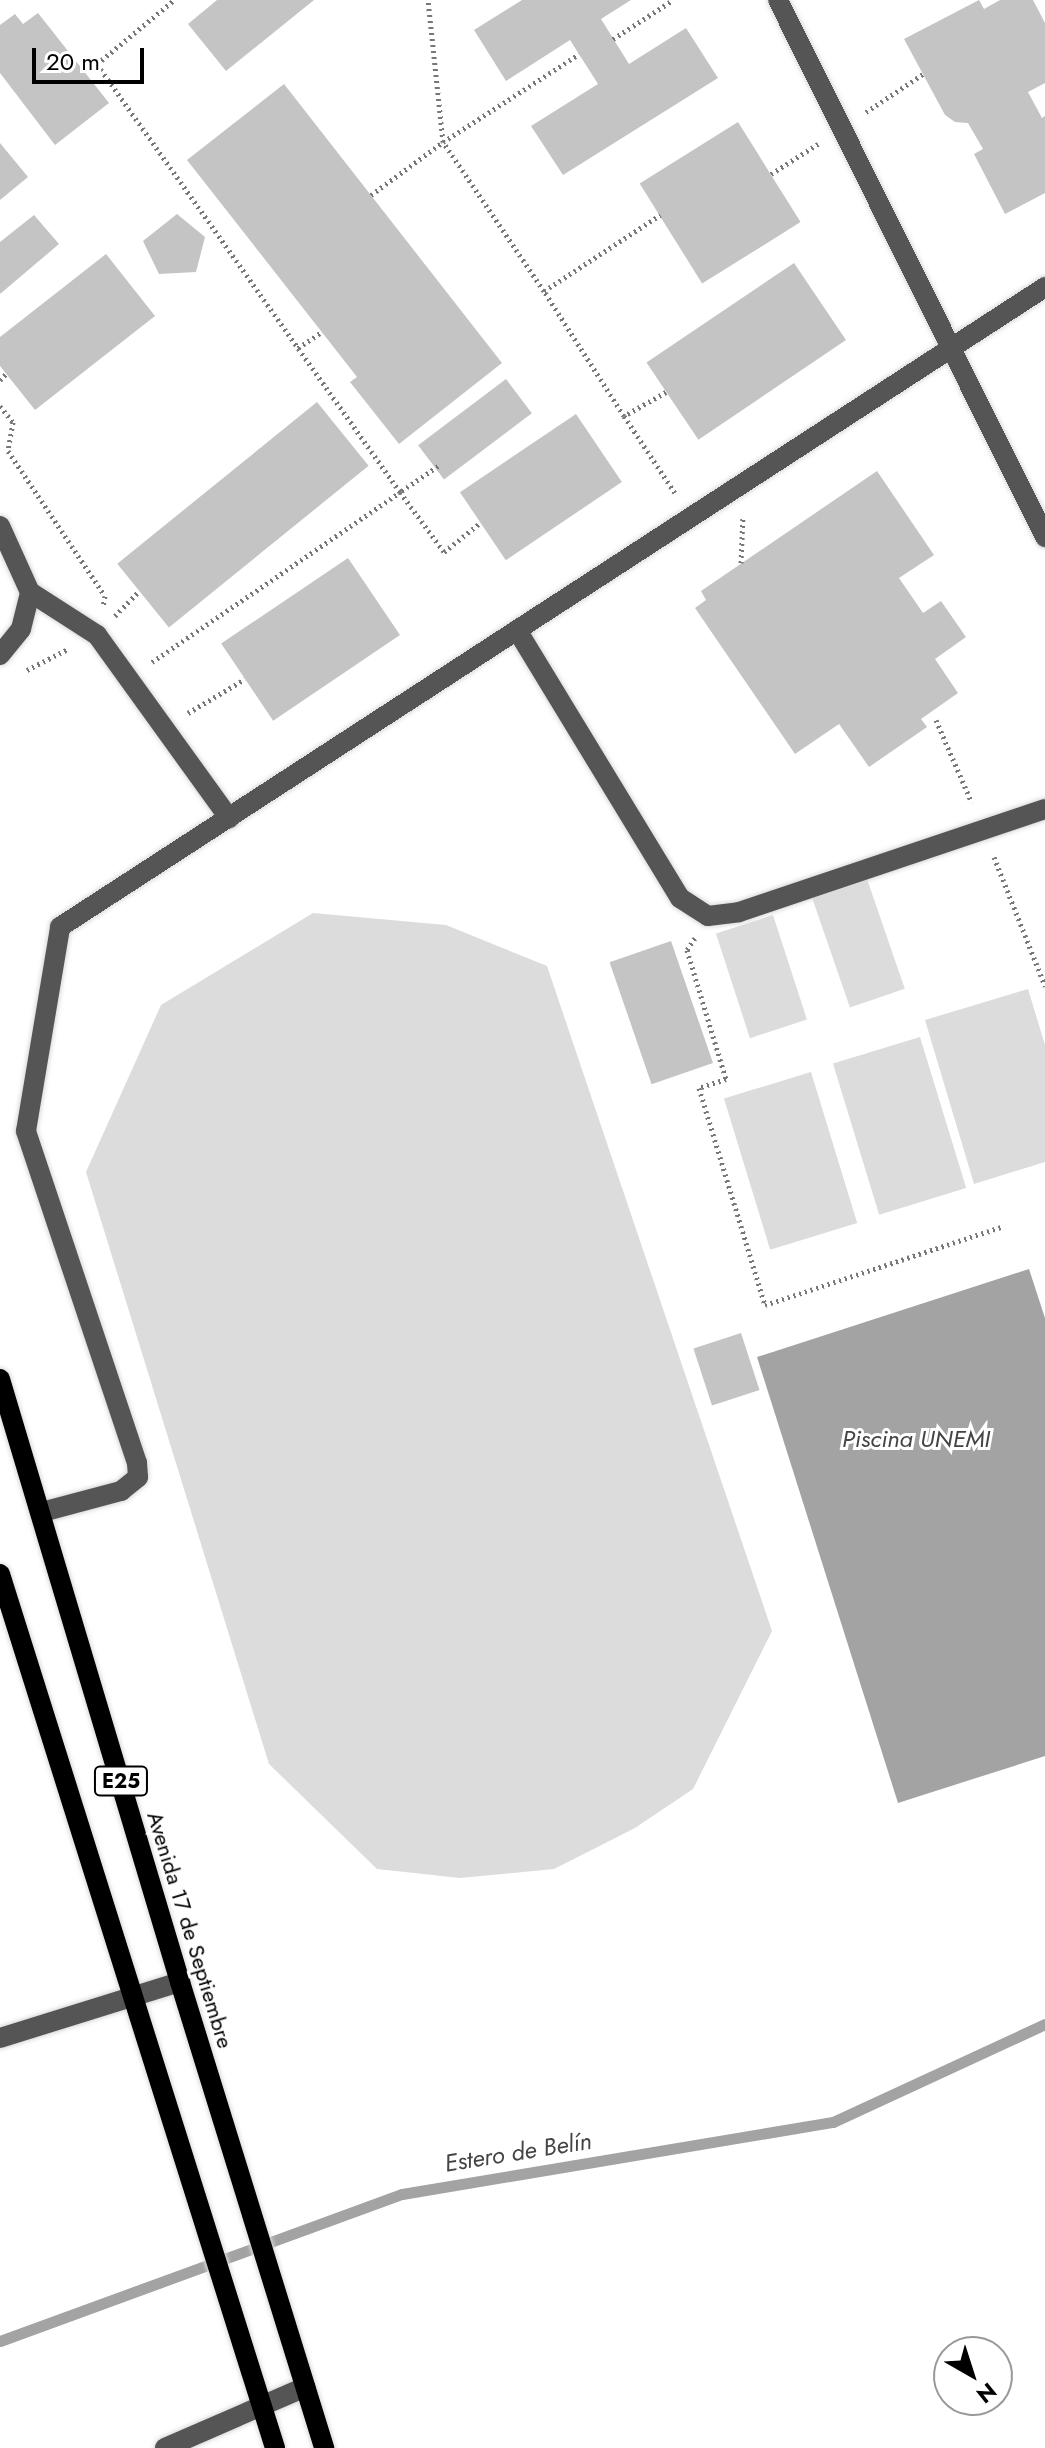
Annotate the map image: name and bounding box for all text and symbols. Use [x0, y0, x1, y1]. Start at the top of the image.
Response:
scale bar [36, 32, 148, 82]
text: 20 m [46, 44, 100, 79]
water label: Piscina UNEMI [842, 1425, 990, 1453]
road number: E25 [93, 1765, 149, 1797]
street label: Avenida 17 de Septiembre [141, 1808, 239, 2052]
water label: Estero de Belín [442, 2126, 594, 2178]
north arrow [933, 2336, 1013, 2416]
text: N [970, 2375, 1004, 2411]

